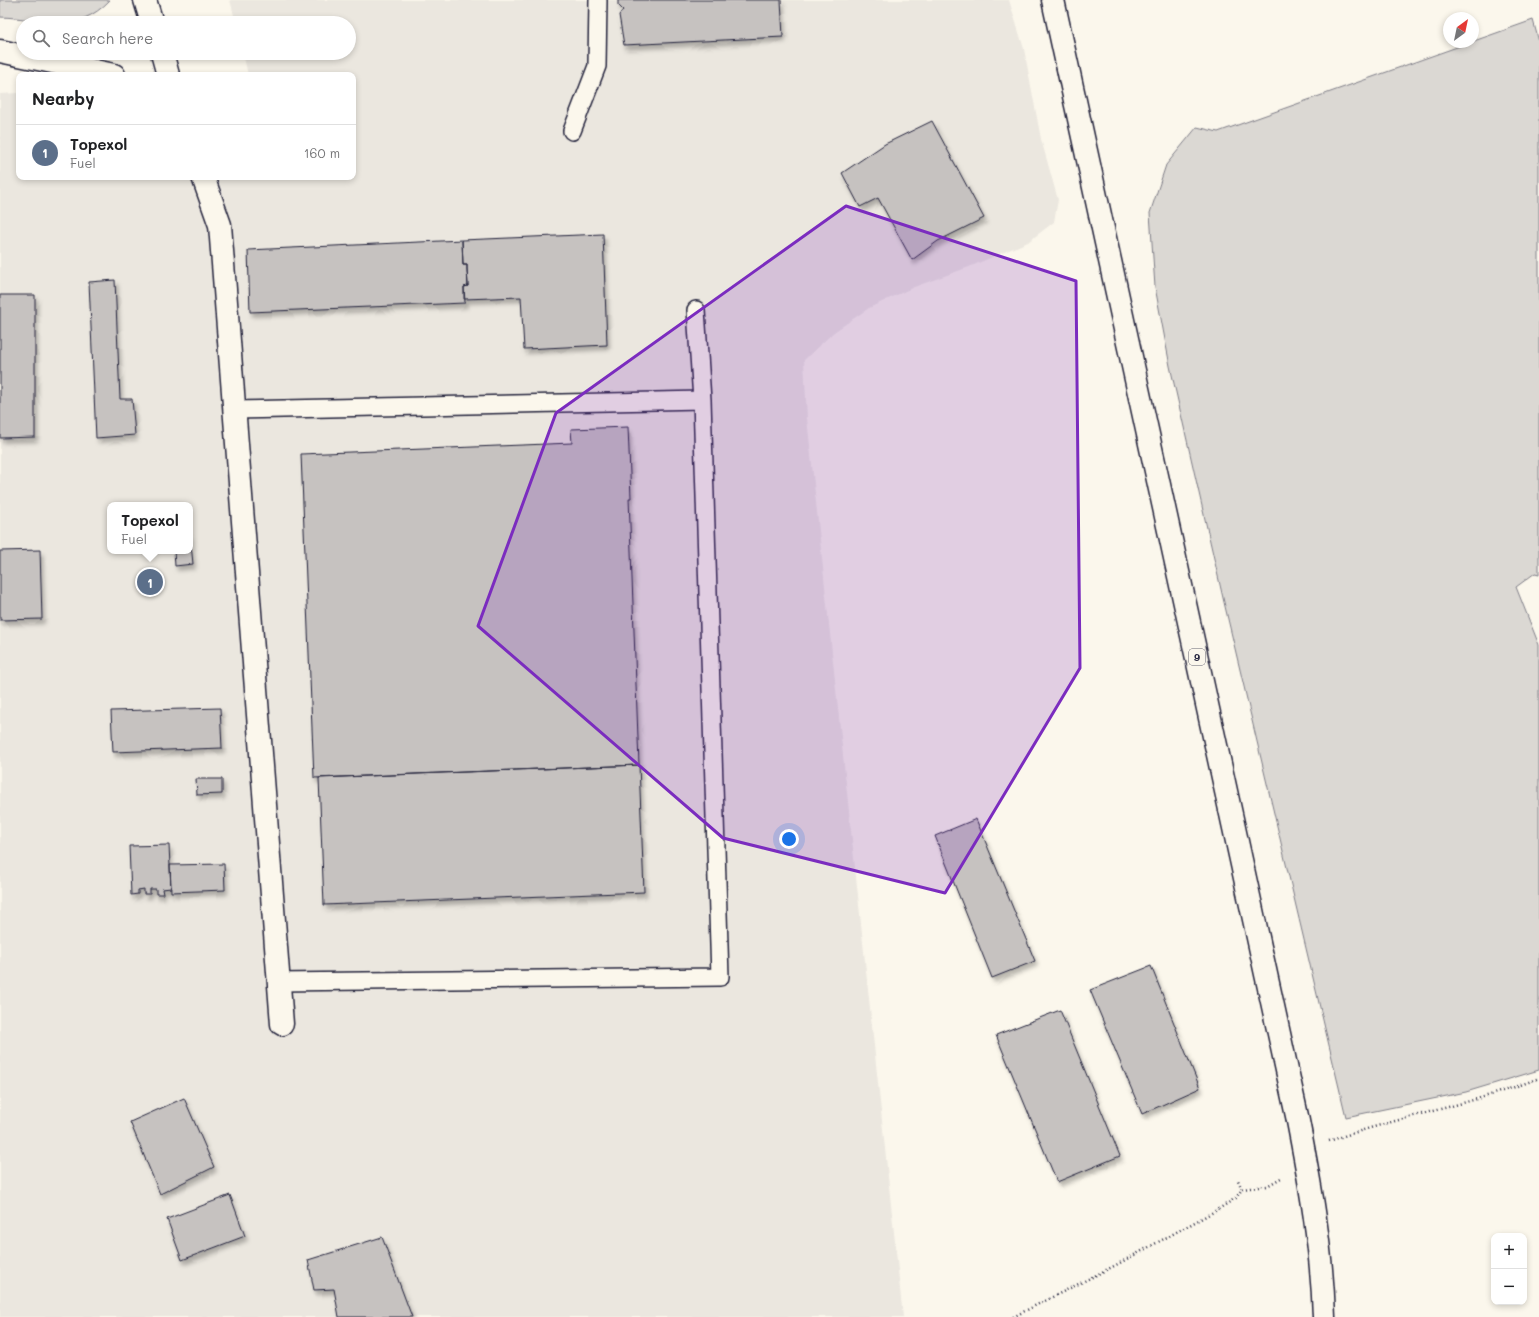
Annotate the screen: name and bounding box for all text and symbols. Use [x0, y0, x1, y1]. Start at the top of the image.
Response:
north arrow [1443, 12, 1479, 48]
search box [16, 16, 356, 60]
icon: search [30, 27, 52, 49]
text: Search here [62, 28, 153, 48]
text: Nearby [32, 87, 94, 109]
text: Topexol [70, 134, 127, 154]
text: 1 [42, 144, 48, 161]
text: 160 m [304, 144, 340, 161]
text: Fuel [70, 154, 96, 171]
popup [107, 502, 193, 554]
text: Topexol [121, 510, 179, 530]
text: Fuel [121, 530, 147, 547]
pin: 1 [137, 567, 163, 597]
road number: 9 [1189, 649, 1205, 665]
your location [779, 829, 799, 849]
map controls [1491, 1233, 1527, 1305]
button: + [1491, 1233, 1527, 1269]
button: − [1491, 1269, 1527, 1305]

